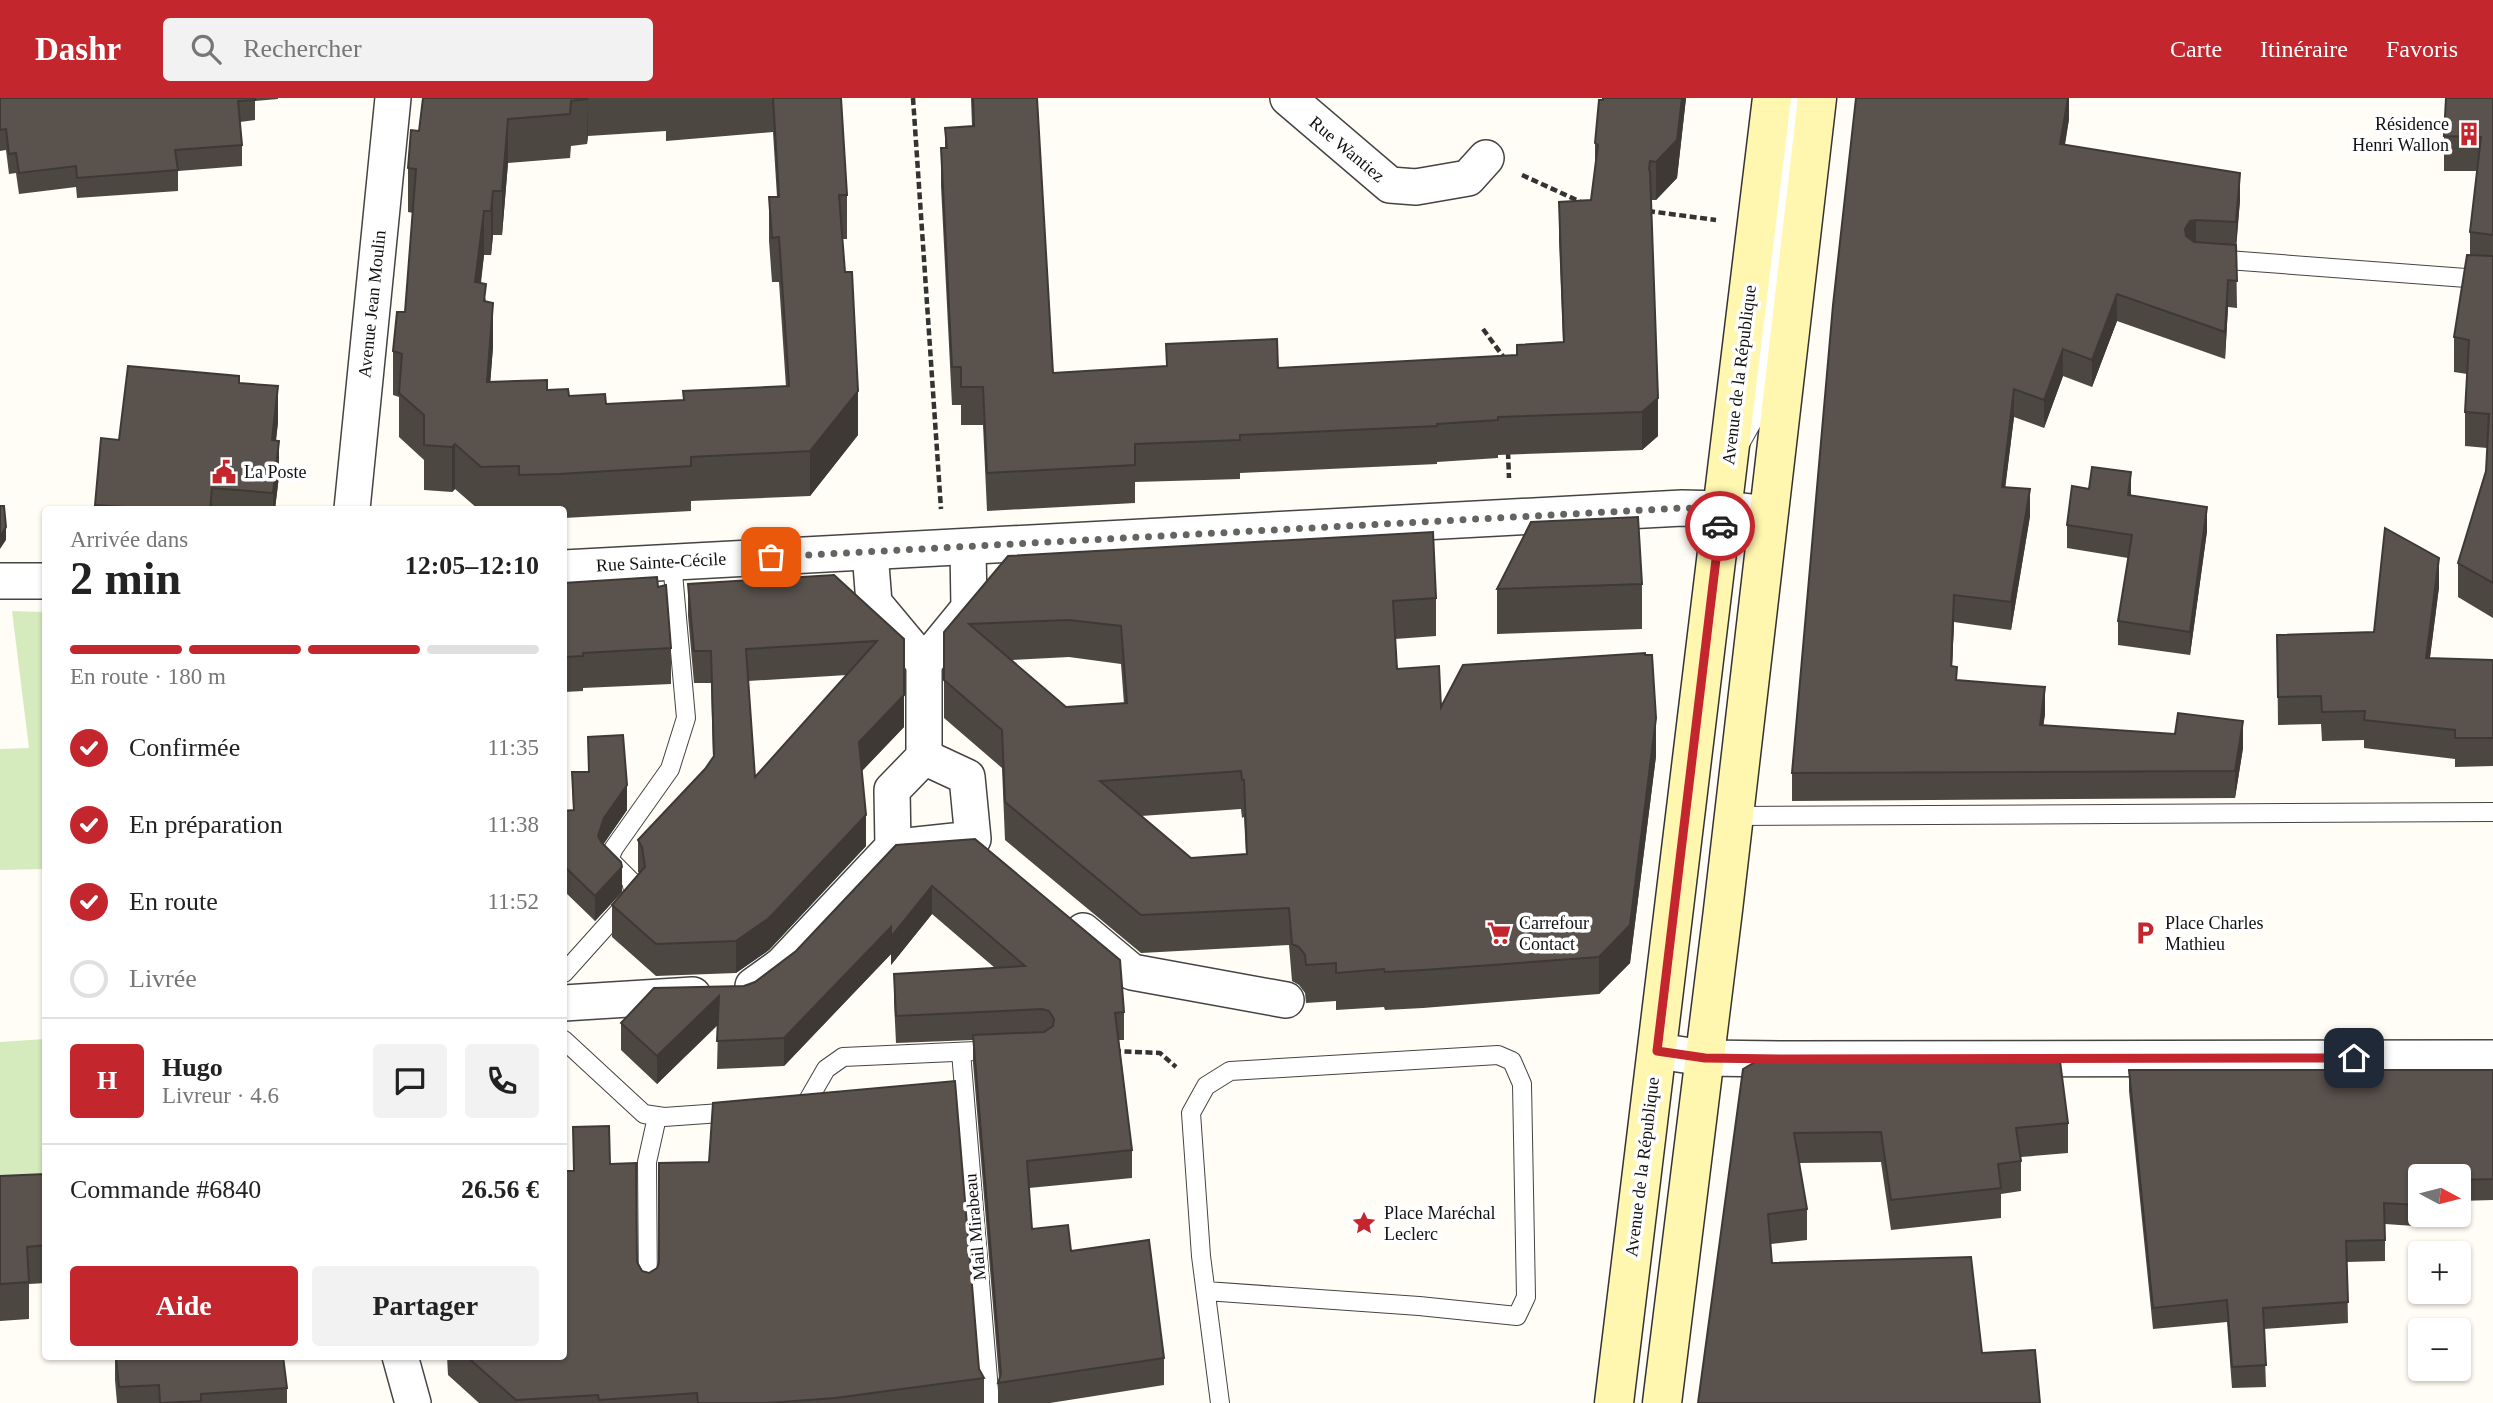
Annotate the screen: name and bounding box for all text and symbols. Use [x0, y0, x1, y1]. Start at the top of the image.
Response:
search box [163, 18, 653, 81]
icon: search [187, 30, 225, 68]
text: Dashr [35, 31, 121, 67]
text: Rechercher [243, 34, 362, 63]
text: Carte [2170, 36, 2222, 62]
text: Itinéraire [2260, 36, 2348, 62]
text: Favoris [2386, 36, 2458, 62]
street label: Rue Wantiez [1305, 112, 1389, 186]
place label: Résidence Henri Wallon [2352, 114, 2449, 155]
building icon: Résidence Henri Wallon [2455, 120, 2483, 148]
street label: Avenue Jean Moulin [354, 229, 390, 379]
street label: Avenue de la République [1718, 284, 1760, 466]
public building icon: La Poste [210, 458, 238, 486]
place label: La Poste [244, 462, 307, 482]
courier [1685, 491, 1755, 561]
icon: car [1701, 507, 1739, 545]
text: Arrivée dans [70, 527, 188, 552]
pin [741, 527, 801, 587]
icon: bag [752, 538, 790, 576]
street label: Rue Sainte-Cécile [595, 549, 727, 575]
text: 12:05–12:10 [405, 551, 539, 580]
text: 2 min [70, 553, 181, 604]
text: En route · 180 m [70, 664, 226, 689]
icon: check [70, 729, 108, 767]
text: Confirmée [129, 733, 240, 762]
text: 11:35 [487, 735, 539, 760]
icon: check [70, 806, 108, 844]
text: En préparation [129, 810, 283, 839]
text: 11:38 [487, 812, 539, 837]
icon: check [70, 883, 108, 921]
text: En route [129, 887, 218, 916]
text: 11:52 [487, 889, 539, 914]
place label: Carrefour Contact [1519, 913, 1589, 954]
place label: Place Charles Mathieu [2165, 913, 2263, 954]
supermarket icon: Carrefour Contact [1485, 919, 1513, 947]
parking icon: Place Charles Mathieu [2131, 919, 2159, 947]
text: Livrée [129, 964, 197, 993]
pin [2324, 1028, 2384, 1088]
icon: home [2335, 1039, 2373, 1077]
button: chat [373, 1044, 447, 1118]
button: phone [465, 1044, 539, 1118]
text: Hugo [162, 1053, 223, 1082]
text: H [97, 1066, 117, 1095]
street label: Avenue de la République [1621, 1076, 1663, 1258]
text: Livreur · 4.6 [162, 1083, 279, 1108]
north arrow [2408, 1164, 2471, 1227]
map controls [2408, 1164, 2471, 1381]
street label: Mail Mirabeau [960, 1173, 990, 1281]
text: Commande #6840 [70, 1175, 261, 1204]
text: 26.56 € [461, 1175, 539, 1204]
place label: Place Maréchal Leclerc [1384, 1203, 1495, 1244]
place icon: Place Maréchal Leclerc [1350, 1209, 1378, 1237]
button: + [2408, 1241, 2471, 1304]
button: Aide [70, 1266, 298, 1346]
button: Partager [312, 1266, 539, 1346]
button: − [2408, 1318, 2471, 1381]

